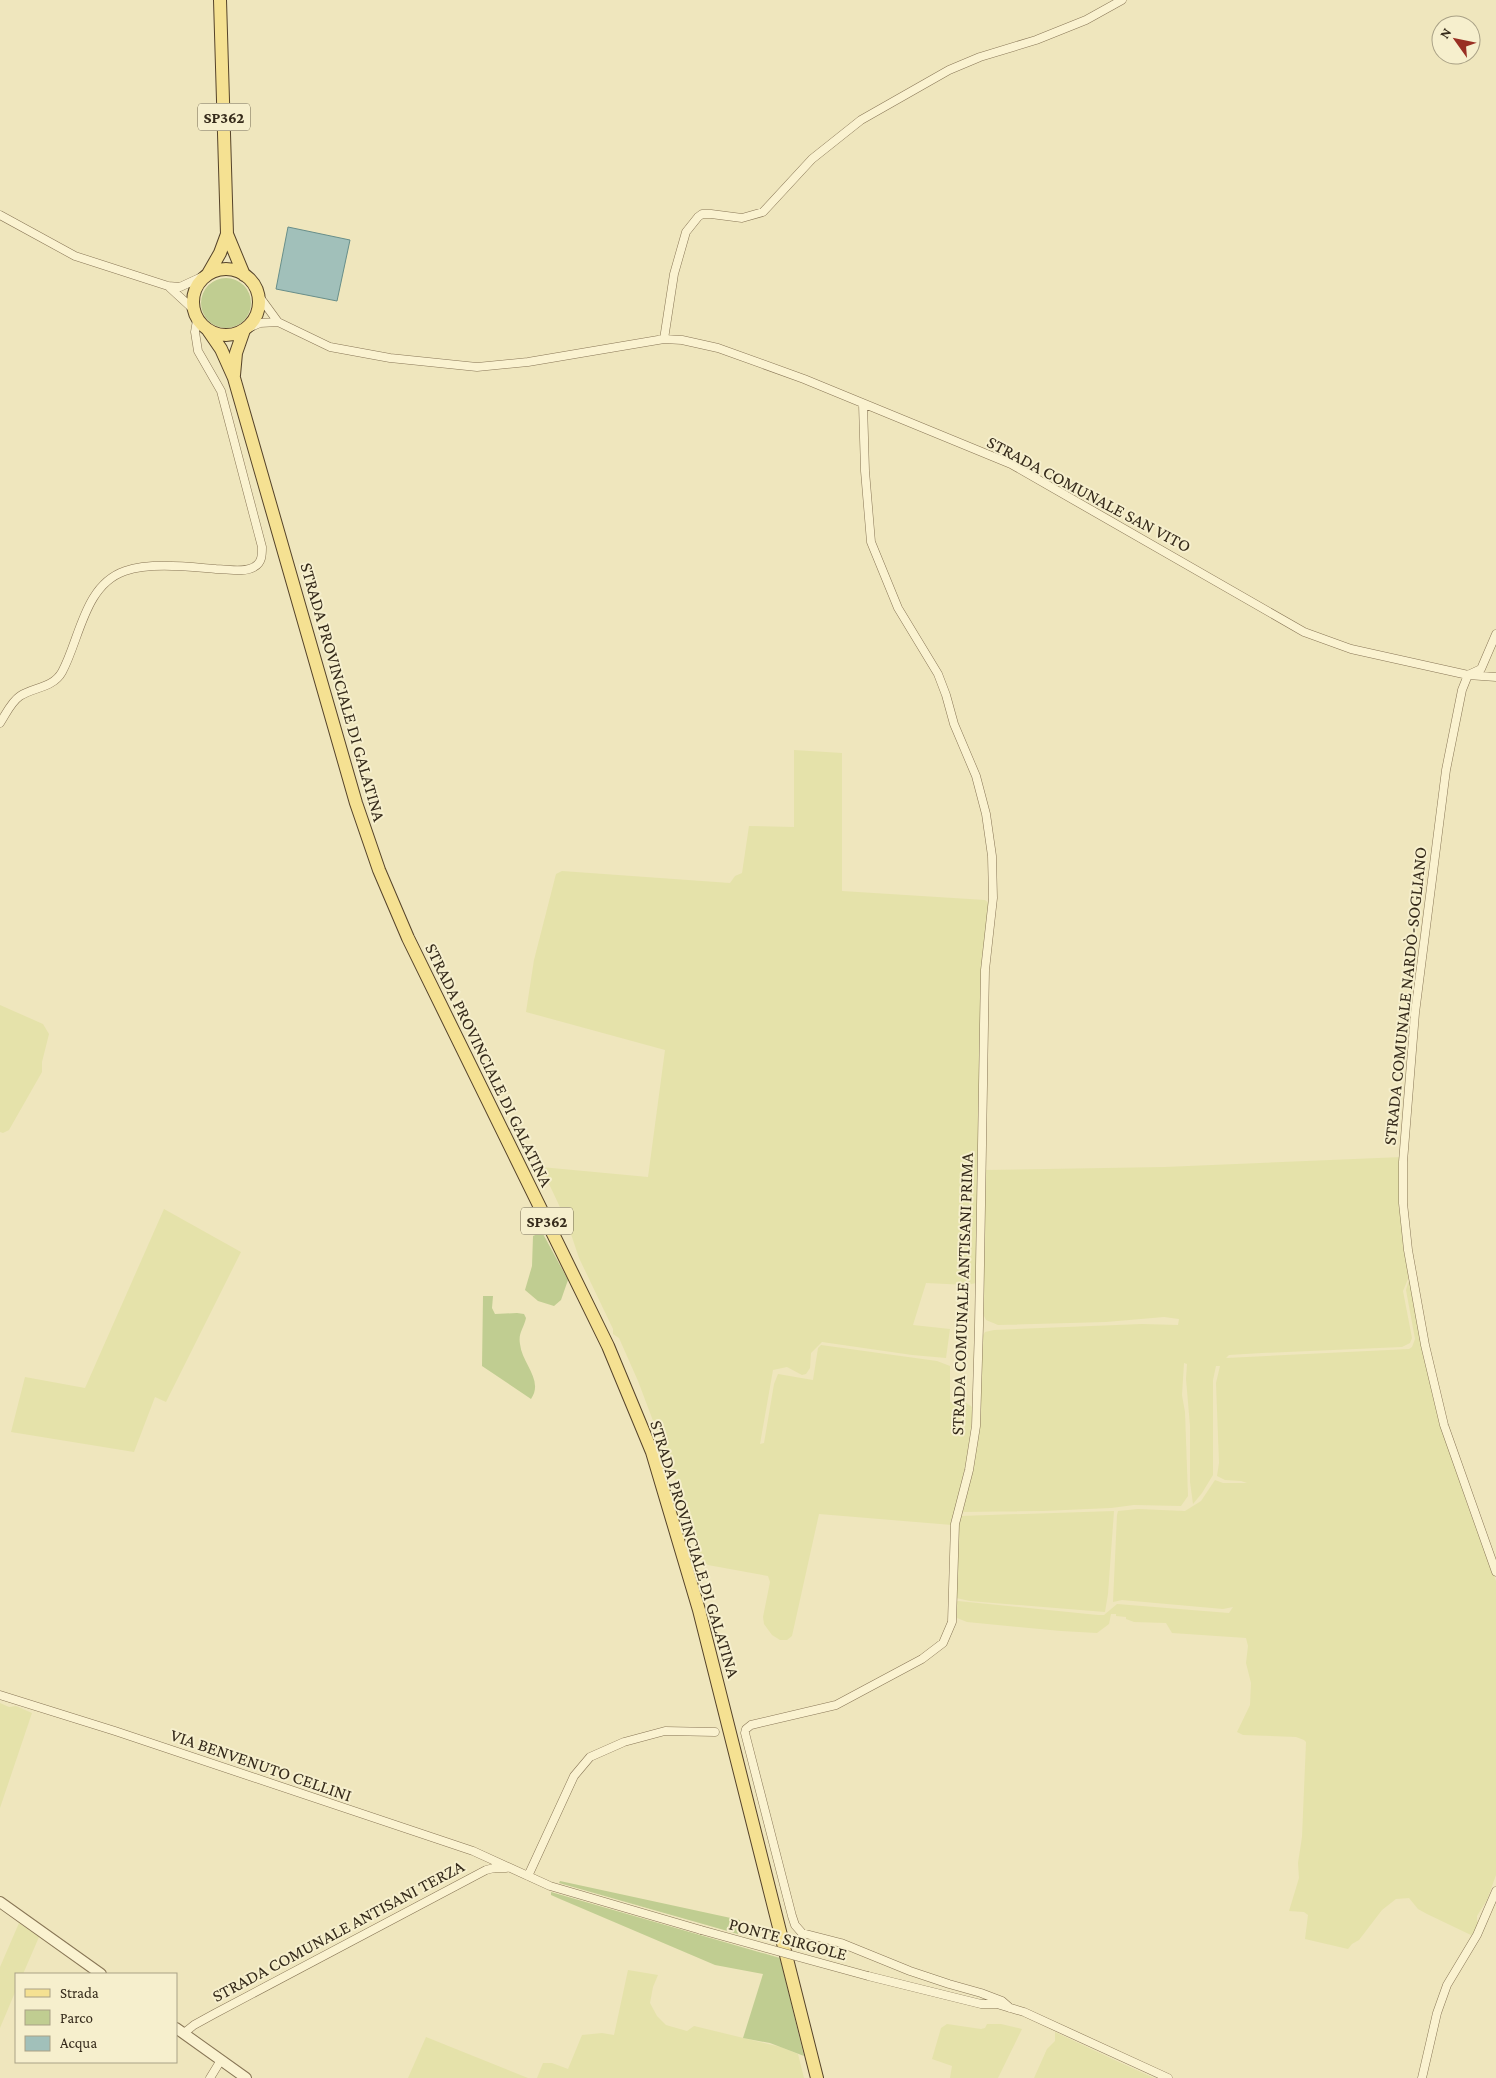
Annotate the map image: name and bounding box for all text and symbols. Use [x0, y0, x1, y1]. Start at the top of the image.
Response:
north arrow [1431, 15, 1481, 65]
text: N [1436, 24, 1455, 41]
road number: SP362 [198, 104, 250, 130]
street label: STRADA COMUNALE SAN VITO [984, 432, 1194, 556]
street label: STRADA PROVINCIALE DI GALATINA [296, 560, 390, 824]
street label: STRADA COMUNALE NARDÒ-SOGLIANO [1379, 846, 1431, 1146]
street label: STRADA PROVINCIALE DI GALATINA [421, 940, 557, 1191]
street label: STRADA COMUNALE ANTISANI PRIMA [947, 1152, 977, 1436]
road number: SP362 [521, 1208, 573, 1234]
street label: STRADA PROVINCIALE DI GALATINA [646, 1418, 744, 1681]
street label: VIA BENVENUTO CELLINI [168, 1725, 354, 1805]
street label: STRADA COMUNALE ANTISANI TERZA [209, 1856, 468, 2006]
street label: PONTE SIRGOLE [727, 1914, 850, 1964]
legend [15, 1973, 178, 2063]
text: Strada [60, 1985, 99, 2001]
text: Parco [60, 2010, 93, 2026]
text: Acqua [60, 2035, 97, 2052]

